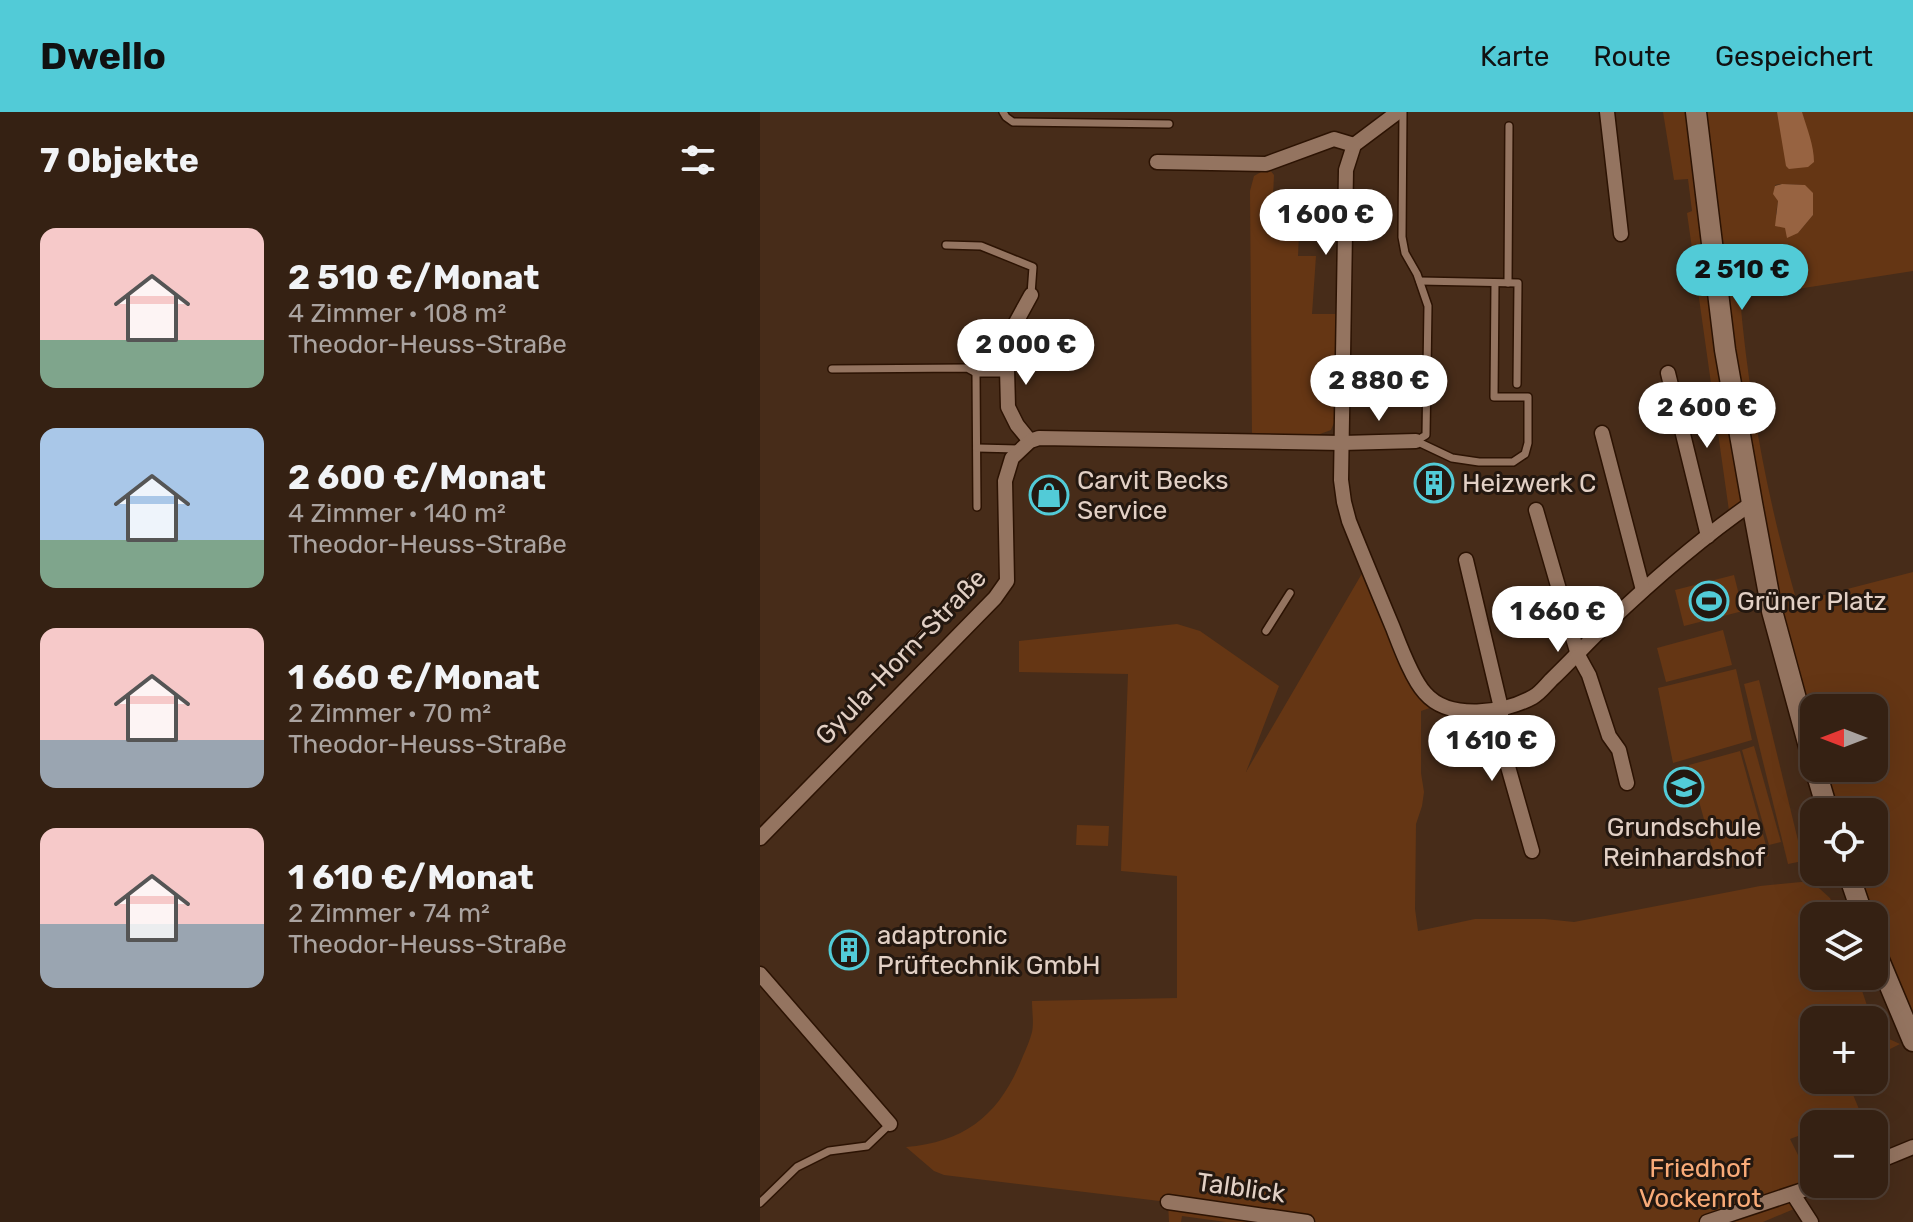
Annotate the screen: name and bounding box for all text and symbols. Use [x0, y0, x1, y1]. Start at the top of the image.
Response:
text: Dwello [40, 33, 166, 79]
text: Karte [1480, 40, 1549, 73]
text: Route [1593, 40, 1671, 73]
text: Gespeichert [1715, 40, 1873, 73]
icon: filters [676, 138, 720, 182]
text: 7 Objekte [40, 140, 199, 181]
pin: 1 600 € [1252, 189, 1400, 257]
text: 1 600 € [1278, 199, 1374, 230]
pin: 2 510 € [1668, 244, 1816, 312]
text: 2 510 € [1694, 254, 1790, 285]
text: 2 510 €/Monat [288, 257, 539, 298]
icon: home [104, 260, 200, 356]
text: 4 Zimmer · 108 m² [288, 298, 506, 329]
pin: 2 000 € [952, 319, 1100, 387]
text: Theodor-Heuss-Straße [288, 329, 567, 360]
text: 2 000 € [975, 329, 1077, 360]
pin: 2 880 € [1305, 355, 1453, 423]
text: 2 880 € [1328, 365, 1430, 396]
pin: 2 600 € [1633, 382, 1781, 450]
text: 2 600 € [1657, 392, 1757, 423]
text: 2 600 €/Monat [288, 457, 546, 498]
icon: home [104, 460, 200, 556]
building icon: Heizwerk C [1413, 462, 1455, 504]
place label: Carvit Becks Service [1077, 465, 1229, 526]
place label: Heizwerk C [1462, 468, 1596, 499]
shop icon: Carvit Becks Service [1028, 474, 1070, 516]
text: 4 Zimmer · 140 m² [288, 498, 506, 529]
text: Theodor-Heuss-Straße [288, 529, 567, 560]
street label: Gyula-Horn-Straße [809, 563, 993, 751]
sports icon: Grüner Platz [1688, 580, 1730, 622]
pin: 1 660 € [1484, 586, 1632, 654]
place label: Grüner Platz [1737, 586, 1887, 617]
text: 1 660 € [1510, 596, 1606, 627]
text: 1 660 €/Monat [288, 657, 540, 698]
icon: home [104, 660, 200, 756]
north arrow [1800, 694, 1888, 782]
map controls [1800, 694, 1888, 1198]
text: 2 Zimmer · 70 m² [288, 698, 491, 729]
pin: 1 610 € [1418, 715, 1566, 783]
text: 1 610 € [1446, 725, 1538, 756]
text: Theodor-Heuss-Straße [288, 729, 567, 760]
school or university icon: Grundschule Reinhardshof [1663, 766, 1705, 808]
button: locate [1800, 798, 1888, 886]
place label: Grundschule Reinhardshof [1603, 812, 1765, 873]
text: 1 610 €/Monat [288, 857, 534, 898]
icon: home [104, 860, 200, 956]
text: 2 Zimmer · 74 m² [288, 898, 490, 929]
button: layers [1800, 902, 1888, 990]
place label: adaptronic Prüftechnik GmbH [877, 920, 1101, 981]
text: Theodor-Heuss-Straße [288, 929, 567, 960]
building icon: adaptronic Prüftechnik GmbH [828, 929, 870, 971]
button: + [1800, 1006, 1888, 1094]
button: − [1800, 1110, 1888, 1198]
park label: Friedhof Vockenrot [1639, 1153, 1761, 1214]
street label: Talblick [1195, 1166, 1288, 1210]

